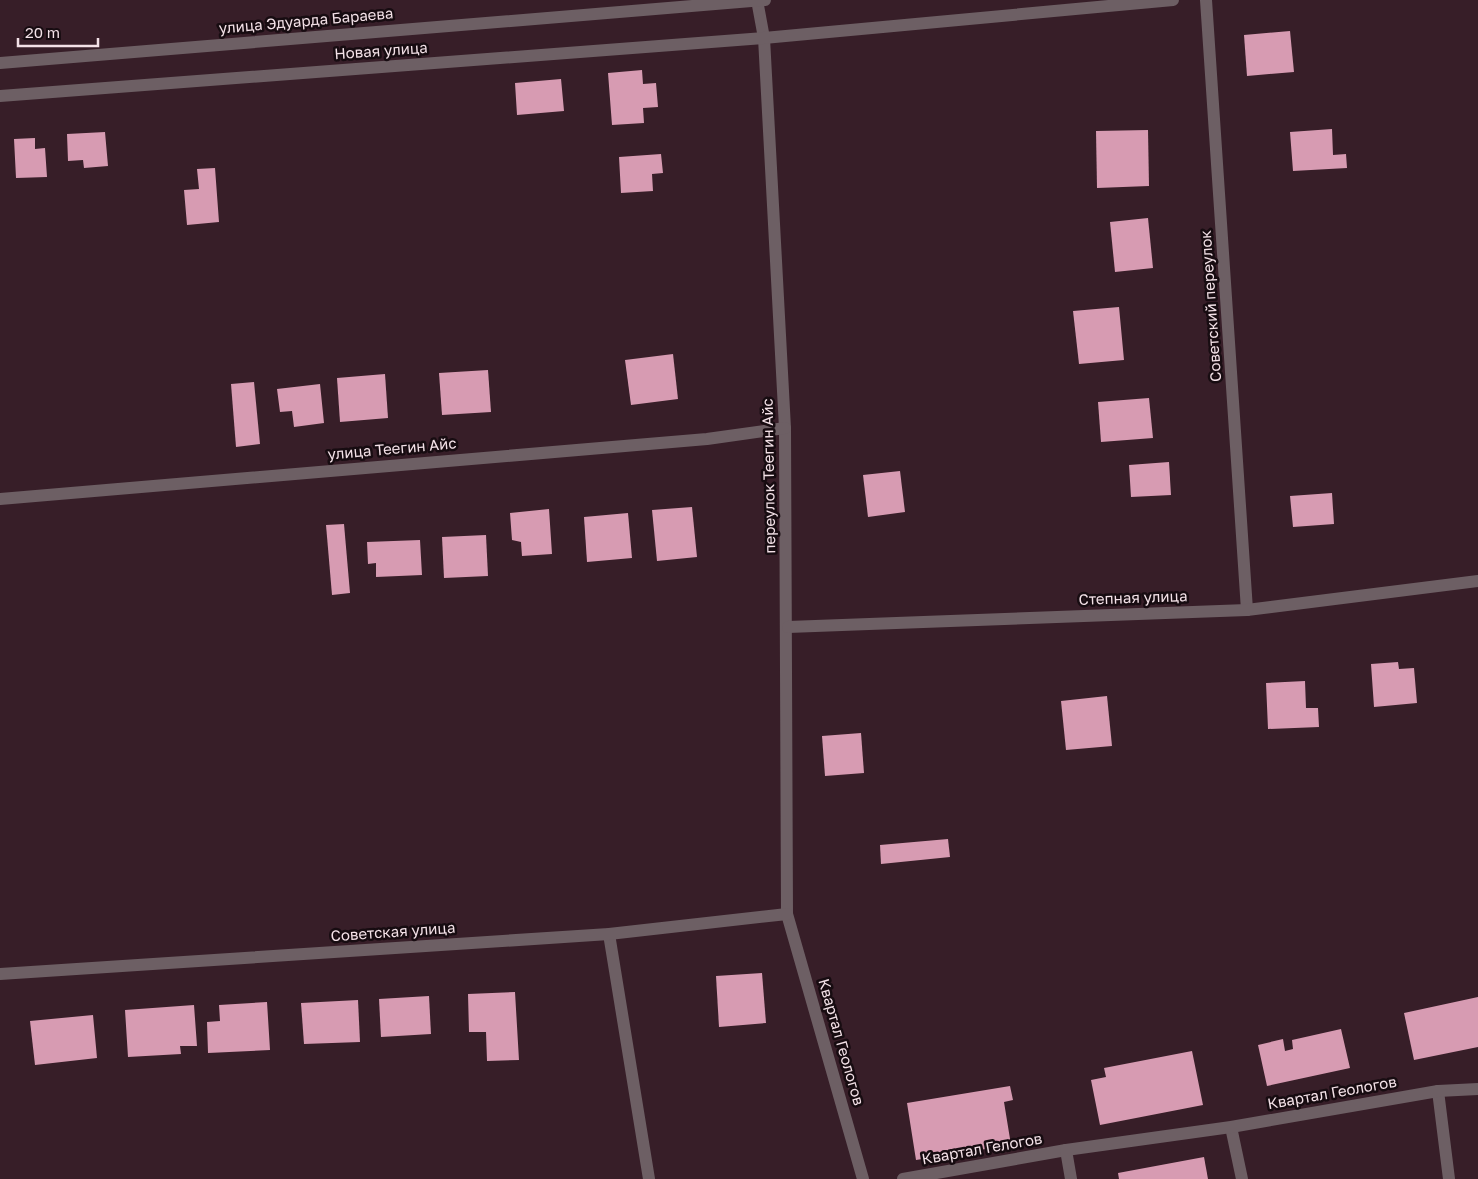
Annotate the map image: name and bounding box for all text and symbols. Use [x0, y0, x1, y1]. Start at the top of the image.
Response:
street label: улица Эдуарда Бараева [218, 3, 394, 37]
scale bar [18, 15, 98, 47]
text: 20 m [25, 23, 60, 41]
street label: Новая улица [334, 38, 428, 62]
street label: Советский переулок [1196, 229, 1224, 383]
street label: переулок Теегин Айс [758, 398, 778, 554]
street label: улица Теегин Айс [327, 433, 457, 463]
street label: Степная улица [1078, 586, 1188, 608]
street label: Советская улица [330, 918, 456, 944]
street label: Квартал Геологов [815, 976, 869, 1107]
street label: Квартал Геологов [1266, 1072, 1398, 1112]
street label: Квартал Гелогов [920, 1129, 1043, 1167]

